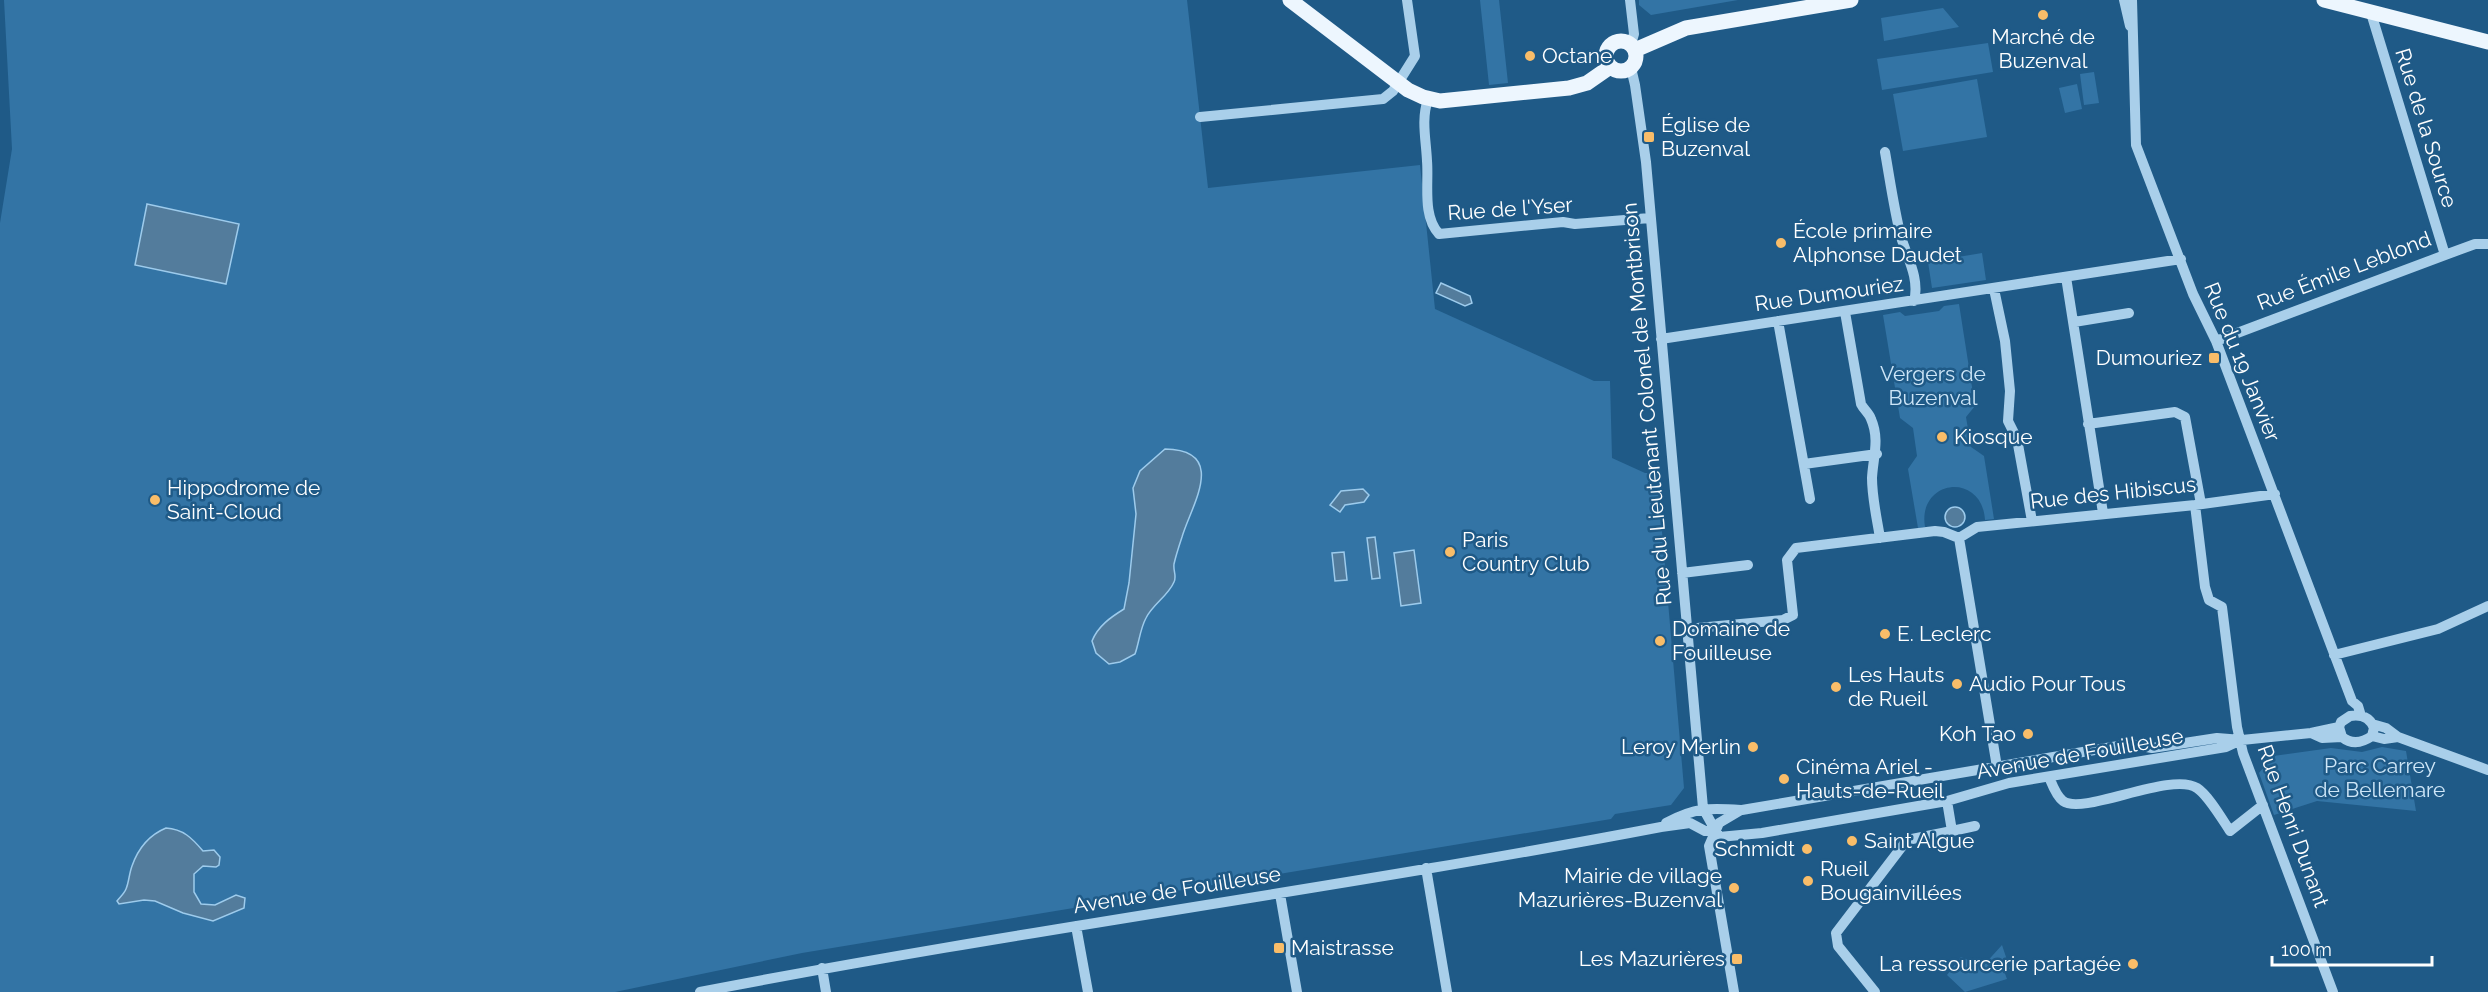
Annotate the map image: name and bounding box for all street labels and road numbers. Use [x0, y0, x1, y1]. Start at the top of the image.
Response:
street label: Rue de la Source [2390, 45, 2463, 211]
street label: Rue de l'Yser [1446, 192, 1574, 225]
street label: Rue du Lieutenant Colonel de Montbrison [1616, 202, 1677, 606]
street label: Rue Émile Leblond [2253, 226, 2434, 315]
street label: Rue Dumouriez [1753, 271, 1905, 316]
street label: Rue du 19 Janvier [2199, 279, 2286, 446]
street label: Rue des Hibiscus [2029, 471, 2197, 514]
street label: Avenue de Fouilleuse [1974, 723, 2185, 784]
street label: Rue Henri Dunant [2252, 741, 2335, 911]
street label: Avenue de Fouilleuse [1071, 861, 1282, 918]

